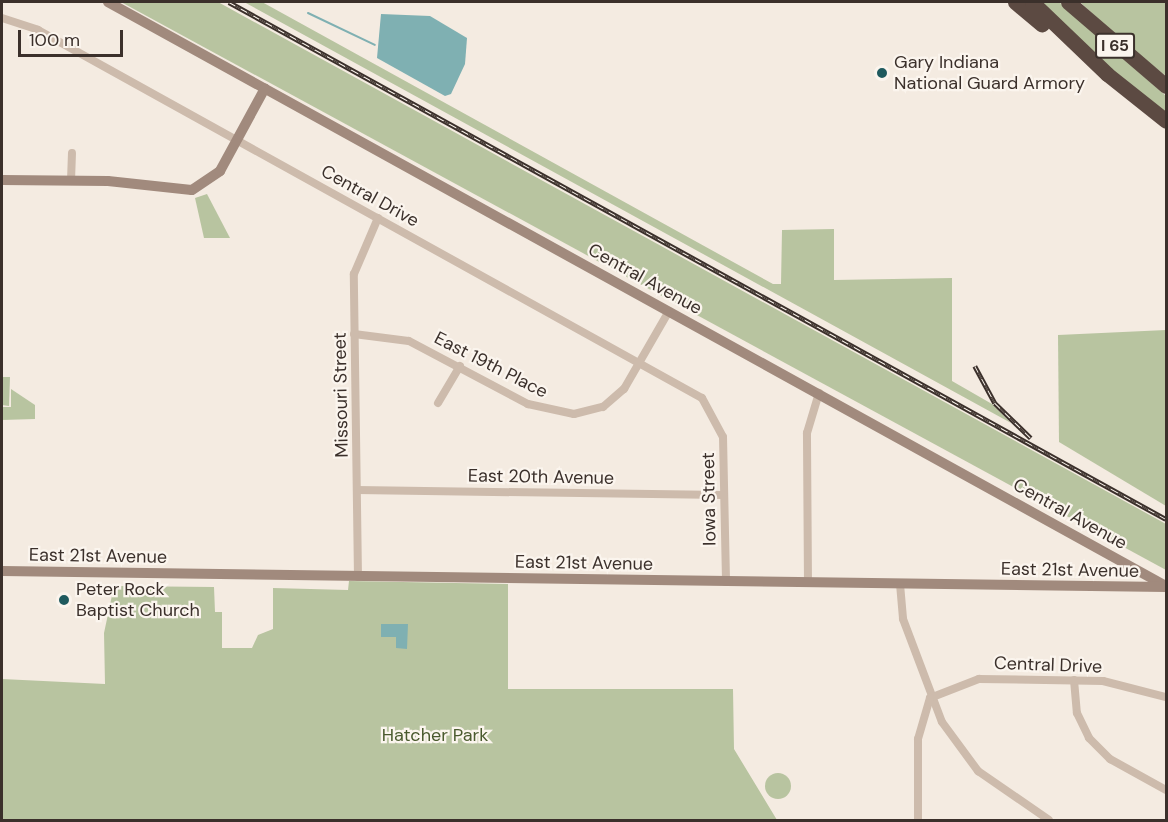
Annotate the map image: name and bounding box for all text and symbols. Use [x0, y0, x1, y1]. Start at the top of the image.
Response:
scale bar [21, 18, 126, 56]
text: 100 m [29, 28, 80, 52]
road number: I 65 [1094, 33, 1136, 59]
place label: Gary Indiana National Guard Armory [894, 52, 1085, 94]
marker: Gary Indiana National Guard Armory [875, 66, 889, 80]
street label: Central Drive [317, 160, 423, 232]
street label: Central Avenue [584, 239, 706, 319]
street label: East 19th Place [431, 327, 551, 403]
street label: Missouri Street [329, 332, 353, 458]
street label: Iowa Street [697, 452, 721, 546]
street label: East 20th Avenue [468, 465, 614, 489]
street label: Central Avenue [1009, 474, 1131, 554]
street label: East 21st Avenue [29, 544, 167, 568]
street label: East 21st Avenue [515, 551, 653, 575]
street label: East 21st Avenue [1001, 558, 1139, 582]
place label: Peter Rock Baptist Church [76, 579, 200, 622]
marker: Peter Rock Baptist Church [57, 593, 71, 607]
street label: Central Drive [993, 652, 1103, 678]
park label: Hatcher Park [382, 724, 488, 746]

